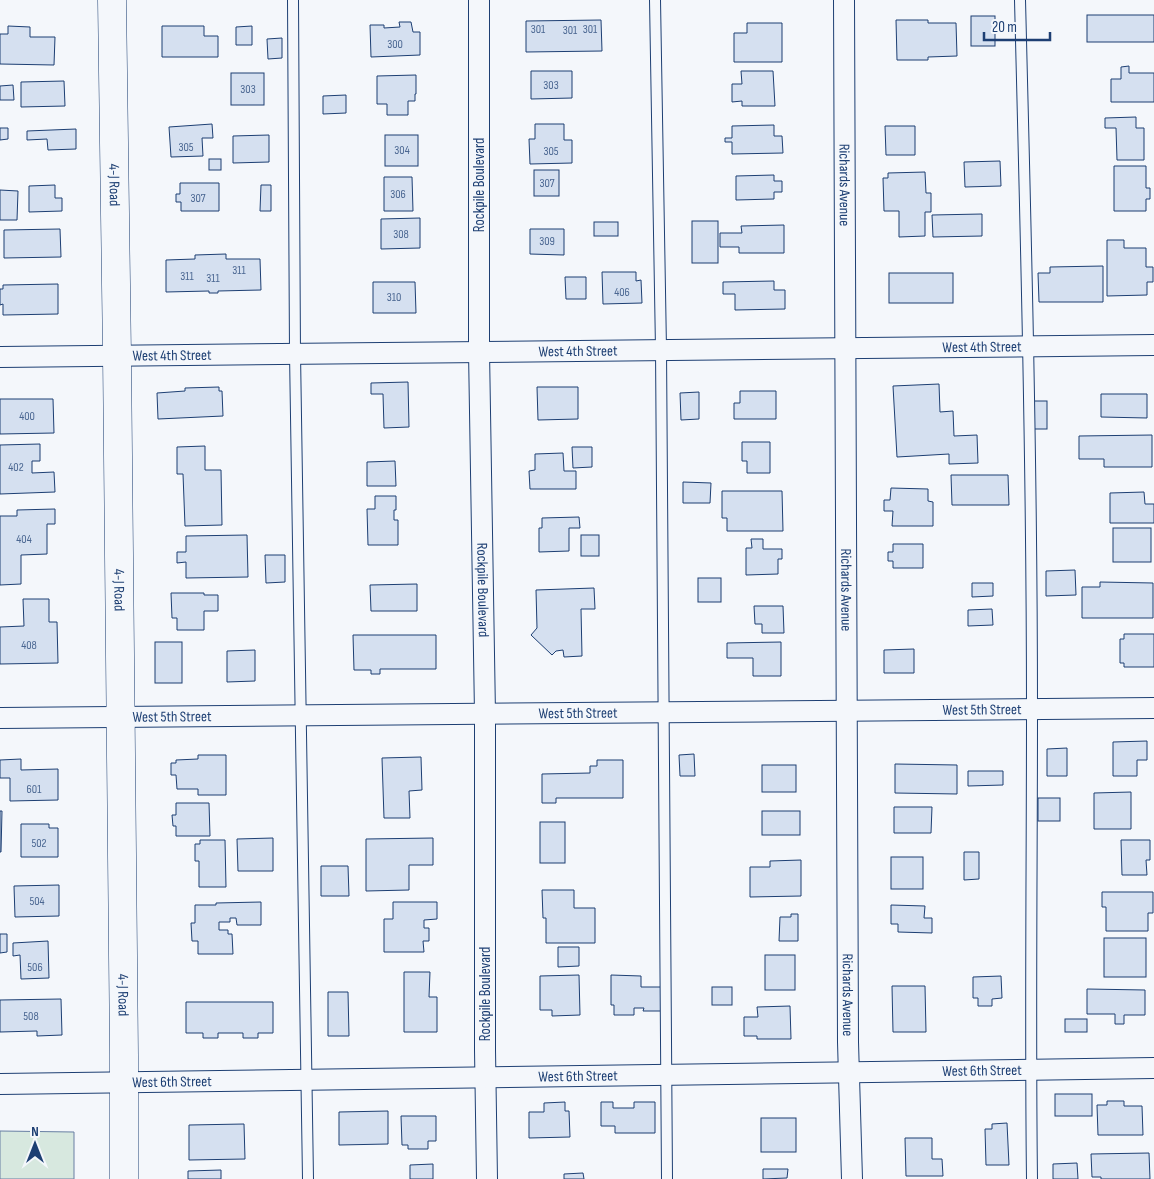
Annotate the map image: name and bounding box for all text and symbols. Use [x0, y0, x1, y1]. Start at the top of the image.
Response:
scale bar [984, 10, 1050, 42]
text: 20 m [992, 18, 1017, 37]
house number: 301 [531, 22, 546, 37]
house number: 301 [583, 22, 598, 37]
house number: 301 [563, 23, 578, 38]
house number: 300 [387, 37, 403, 52]
house number: 303 [543, 78, 559, 93]
house number: 303 [240, 82, 256, 97]
street label: Rockpile Boulevard [470, 138, 489, 232]
house number: 305 [178, 140, 194, 155]
house number: 304 [394, 143, 410, 158]
house number: 305 [543, 144, 559, 159]
street label: Richards Avenue [835, 144, 854, 226]
street label: 4-J Road [105, 164, 124, 206]
house number: 307 [539, 176, 555, 191]
house number: 306 [390, 187, 406, 202]
house number: 307 [190, 191, 206, 206]
house number: 308 [393, 227, 409, 242]
house number: 309 [539, 234, 555, 249]
house number: 311 [232, 263, 247, 278]
house number: 311 [180, 269, 195, 284]
house number: 311 [206, 271, 221, 286]
house number: 406 [614, 285, 630, 300]
house number: 310 [387, 290, 401, 305]
street label: West 4th Street [942, 337, 1022, 357]
street label: West 4th Street [538, 341, 618, 361]
street label: West 4th Street [132, 345, 212, 365]
house number: 400 [19, 409, 35, 424]
house number: 402 [8, 460, 24, 475]
house number: 404 [16, 532, 32, 547]
street label: Rockpile Boulevard [473, 542, 493, 637]
street label: Richards Avenue [837, 549, 856, 631]
street label: 4-J Road [110, 569, 129, 611]
house number: 408 [21, 638, 37, 653]
street label: West 5th Street [942, 700, 1022, 719]
street label: West 5th Street [538, 703, 618, 723]
street label: West 5th Street [132, 707, 212, 726]
house number: 601 [27, 782, 42, 797]
house number: 502 [31, 836, 47, 851]
house number: 504 [29, 894, 45, 909]
street label: Rockpile Boulevard [476, 947, 495, 1041]
street label: Richards Avenue [838, 954, 857, 1036]
house number: 506 [27, 960, 43, 975]
street label: 4-J Road [114, 974, 133, 1016]
house number: 508 [23, 1009, 39, 1024]
street label: West 6th Street [942, 1060, 1022, 1080]
street label: West 6th Street [538, 1066, 618, 1086]
street label: West 6th Street [132, 1072, 212, 1092]
north arrow [10, 1119, 60, 1169]
text: N [31, 1123, 39, 1140]

